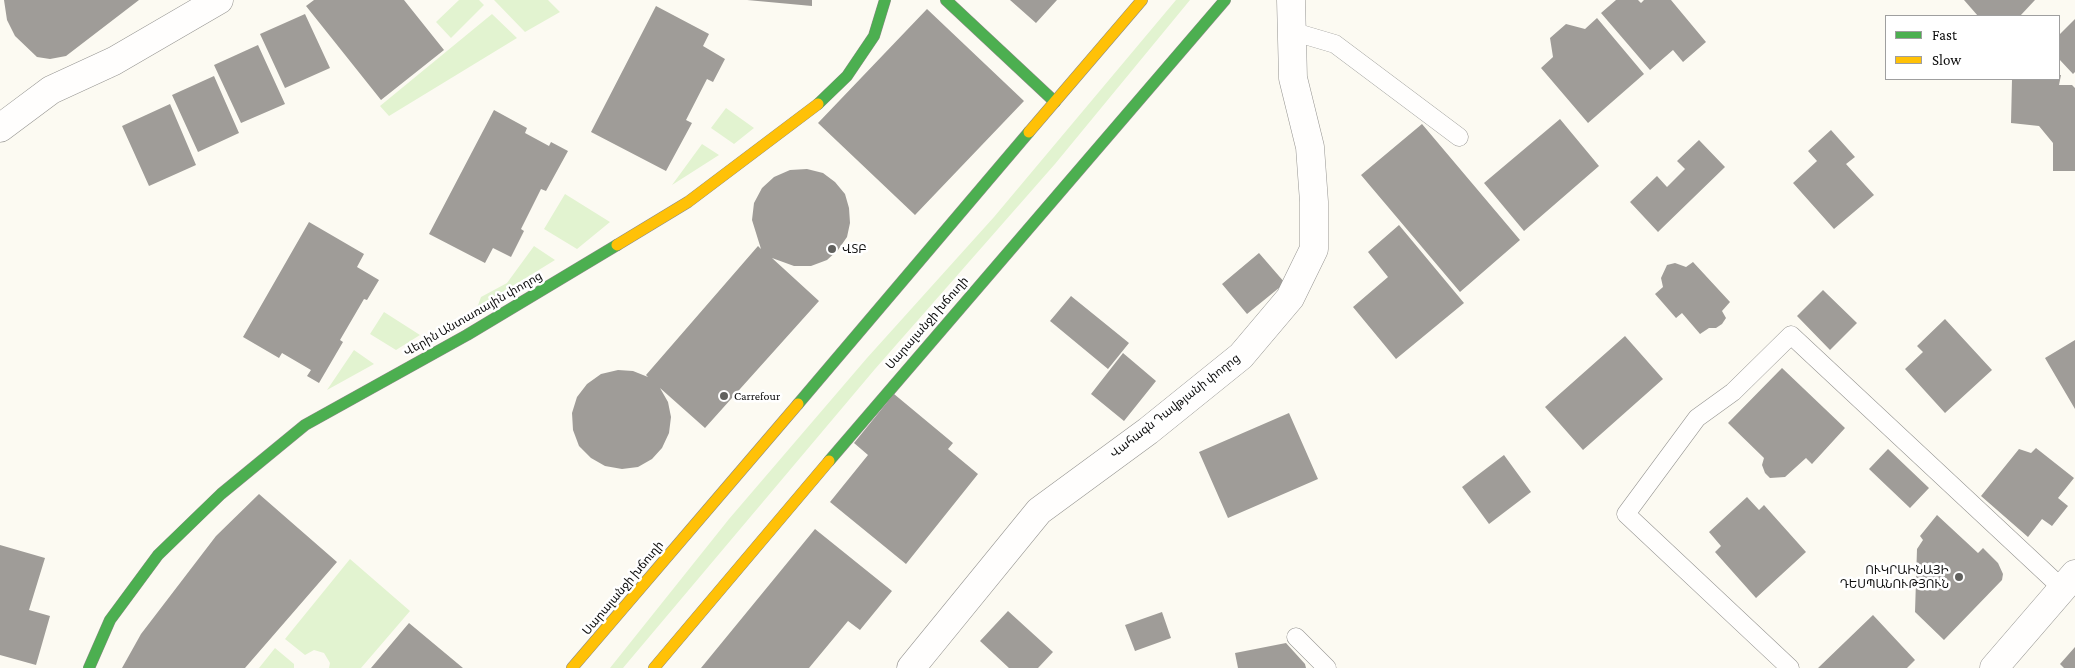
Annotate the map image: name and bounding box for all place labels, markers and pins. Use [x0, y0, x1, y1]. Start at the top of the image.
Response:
place label: ՎՏԲ [842, 242, 867, 256]
marker: ՎՏԲ [826, 243, 838, 255]
place label: Carrefour [734, 389, 780, 403]
marker: Carrefour [718, 390, 730, 402]
place label: ՈՒԿՐԱԻՆԱՅԻ ԴԵՍՊԱՆՈՒԹՅՈՒՆ [1840, 563, 1949, 591]
marker: ՈՒԿՐԱԻՆԱՅԻ ԴԵՍՊԱՆՈՒԹՅՈՒՆ [1953, 571, 1965, 583]

